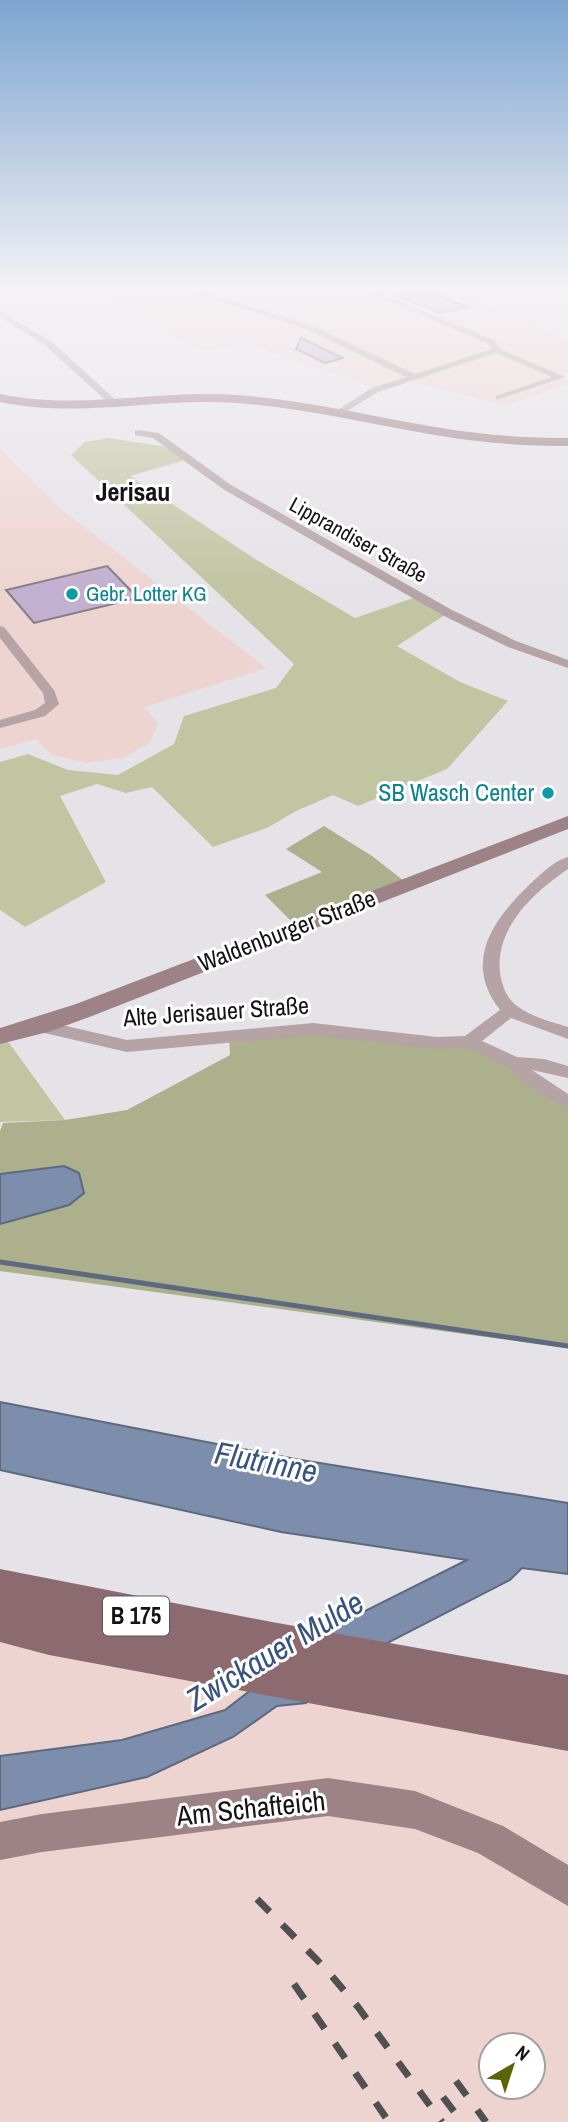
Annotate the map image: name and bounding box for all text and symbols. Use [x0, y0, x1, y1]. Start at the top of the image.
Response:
district label: Jerisau [96, 474, 170, 509]
street label: Lipprandiser Straße [284, 490, 432, 589]
place label: Gebr. Lotter KG [86, 579, 207, 608]
marker: Gebr. Lotter KG [64, 586, 80, 602]
place label: SB Wasch Center [378, 776, 534, 808]
marker: SB Wasch Center [540, 785, 556, 801]
street label: Waldenburger Straße [193, 882, 380, 979]
street label: Alte Jerisauer Straße [121, 989, 310, 1034]
water label: Flutrinne [211, 1431, 321, 1492]
water label: Zwickauer Mulde [177, 1581, 371, 1721]
road number: B 175 [103, 1596, 169, 1636]
street label: Am Schafteich [174, 1781, 327, 1835]
north arrow [477, 2031, 547, 2101]
text: N [510, 2039, 535, 2066]

